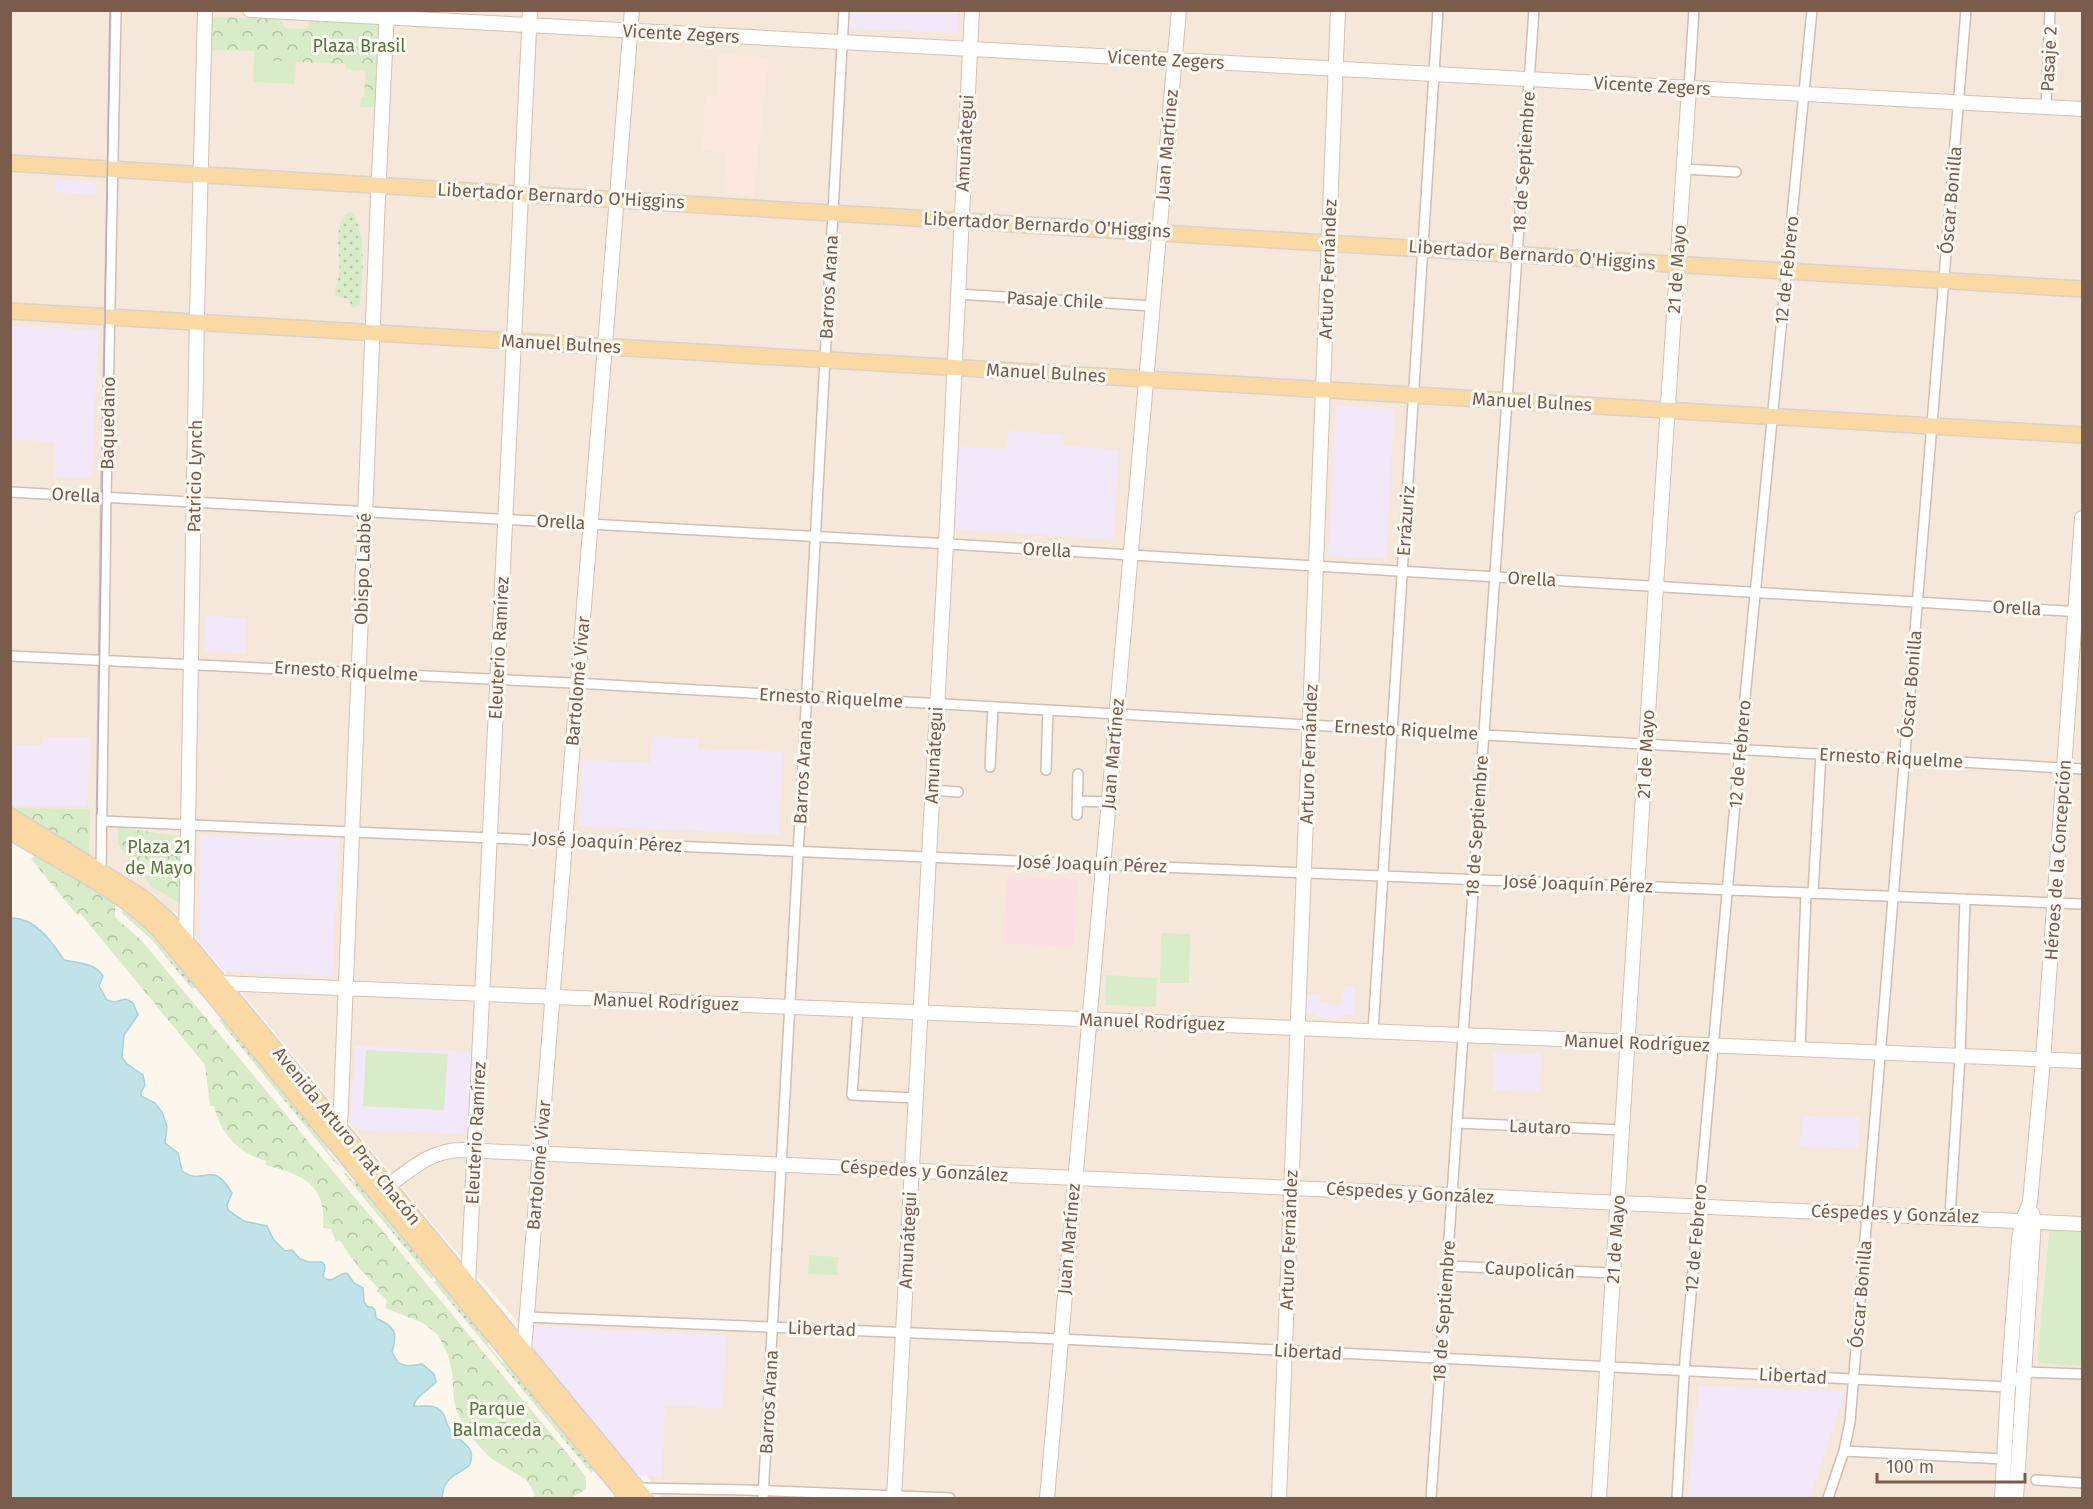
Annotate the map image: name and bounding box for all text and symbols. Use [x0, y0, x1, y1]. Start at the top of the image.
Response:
street label: Vicente Zegers [622, 20, 740, 48]
street label: Pasaje 2 [2036, 26, 2062, 92]
park label: Plaza Brasil [312, 35, 406, 57]
street label: Vicente Zegers [1107, 46, 1225, 74]
street label: Vicente Zegers [1593, 72, 1711, 100]
street label: Juan Martínez [1151, 88, 1183, 201]
street label: 18 de Septiembre [1508, 90, 1540, 234]
street label: Amunátegui [951, 94, 979, 192]
street label: Óscar Bonilla [1935, 145, 1967, 255]
street label: Libertador Bernardo O'Higgins [437, 179, 685, 213]
street label: Arturo Fernández [1315, 198, 1341, 339]
street label: Libertador Bernardo O'Higgins [923, 208, 1171, 242]
street label: 12 de Febrero [1770, 215, 1804, 325]
street label: 21 de Mayo [1663, 224, 1691, 314]
street label: Barros Arana [815, 234, 843, 340]
street label: Libertador Bernardo O'Higgins [1408, 235, 1656, 275]
street label: Pasaje Chile [1006, 286, 1104, 314]
street label: Manuel Bulnes [500, 330, 622, 358]
street label: Manuel Bulnes [985, 359, 1107, 387]
street label: Baquedano [96, 376, 120, 470]
street label: Manuel Bulnes [1471, 388, 1593, 416]
street label: Patricio Lynch [183, 419, 207, 533]
street label: Orella [51, 483, 101, 507]
street label: Errázuriz [1393, 485, 1419, 557]
street label: Orella [536, 510, 586, 534]
street label: Obispo Labbé [350, 512, 376, 626]
street label: Orella [1022, 538, 1072, 562]
street label: Orella [1507, 567, 1557, 591]
street label: Eleuterio Ramírez [484, 576, 514, 720]
street label: Orella [1992, 596, 2042, 620]
street label: Bartolomé Vivar [561, 615, 595, 747]
street label: Óscar Bonilla [1895, 629, 1927, 739]
street label: Ernesto Riquelme [273, 656, 419, 686]
street label: Ernesto Riquelme [758, 683, 904, 713]
street label: Arturo Fernández [1296, 683, 1322, 824]
street label: Juan Martínez [1097, 697, 1129, 810]
street label: 12 de Febrero [1724, 699, 1756, 809]
street label: Amunátegui [920, 706, 948, 804]
street label: 21 de Mayo [1633, 709, 1659, 799]
street label: Ernesto Riquelme [1333, 715, 1479, 745]
street label: Barros Arana [789, 719, 817, 825]
street label: Ernesto Riquelme [1818, 743, 1964, 773]
street label: 18 de Septiembre [1461, 754, 1493, 898]
street label: Héroes de la Concepción [2040, 759, 2076, 961]
street label: José Joaquín Pérez [532, 827, 683, 857]
park label: Plaza 21 de Mayo [125, 836, 193, 879]
street label: José Joaquín Pérez [1017, 850, 1167, 878]
street label: José Joaquín Pérez [1503, 870, 1653, 898]
street label: Manuel Rodríguez [593, 988, 739, 1016]
street label: Manuel Rodríguez [1079, 1008, 1225, 1036]
street label: Manuel Rodríguez [1564, 1029, 1710, 1057]
street label: Avenida Arturo Prat Chacón [268, 1042, 426, 1230]
street label: Eleuterio Ramírez [461, 1061, 491, 1205]
street label: Bartolomé Vivar [522, 1099, 556, 1231]
street label: Lautaro [1509, 1115, 1571, 1139]
street label: Céspedes y González [839, 1156, 1009, 1186]
street label: Arturo Fernández [1276, 1169, 1302, 1310]
street label: Céspedes y González [1325, 1178, 1495, 1208]
street label: Juan Martínez [1053, 1182, 1085, 1295]
street label: 12 de Febrero [1680, 1183, 1712, 1293]
street label: Amunátegui [894, 1191, 922, 1289]
street label: 21 de Mayo [1602, 1194, 1630, 1284]
street label: Céspedes y González [1811, 1200, 1980, 1228]
street label: 18 de Septiembre [1428, 1239, 1460, 1383]
street label: Óscar Bonilla [1845, 1239, 1877, 1349]
street label: Caupolicán [1484, 1257, 1576, 1283]
street label: Libertad [787, 1317, 857, 1341]
street label: Libertad [1273, 1339, 1343, 1365]
street label: Barros Arana [755, 1349, 783, 1455]
street label: Libertad [1758, 1363, 1828, 1389]
park label: Parque Balmaceda [452, 1398, 542, 1441]
scale bar [1877, 1446, 2026, 1484]
text: 100 m [1886, 1456, 1934, 1478]

